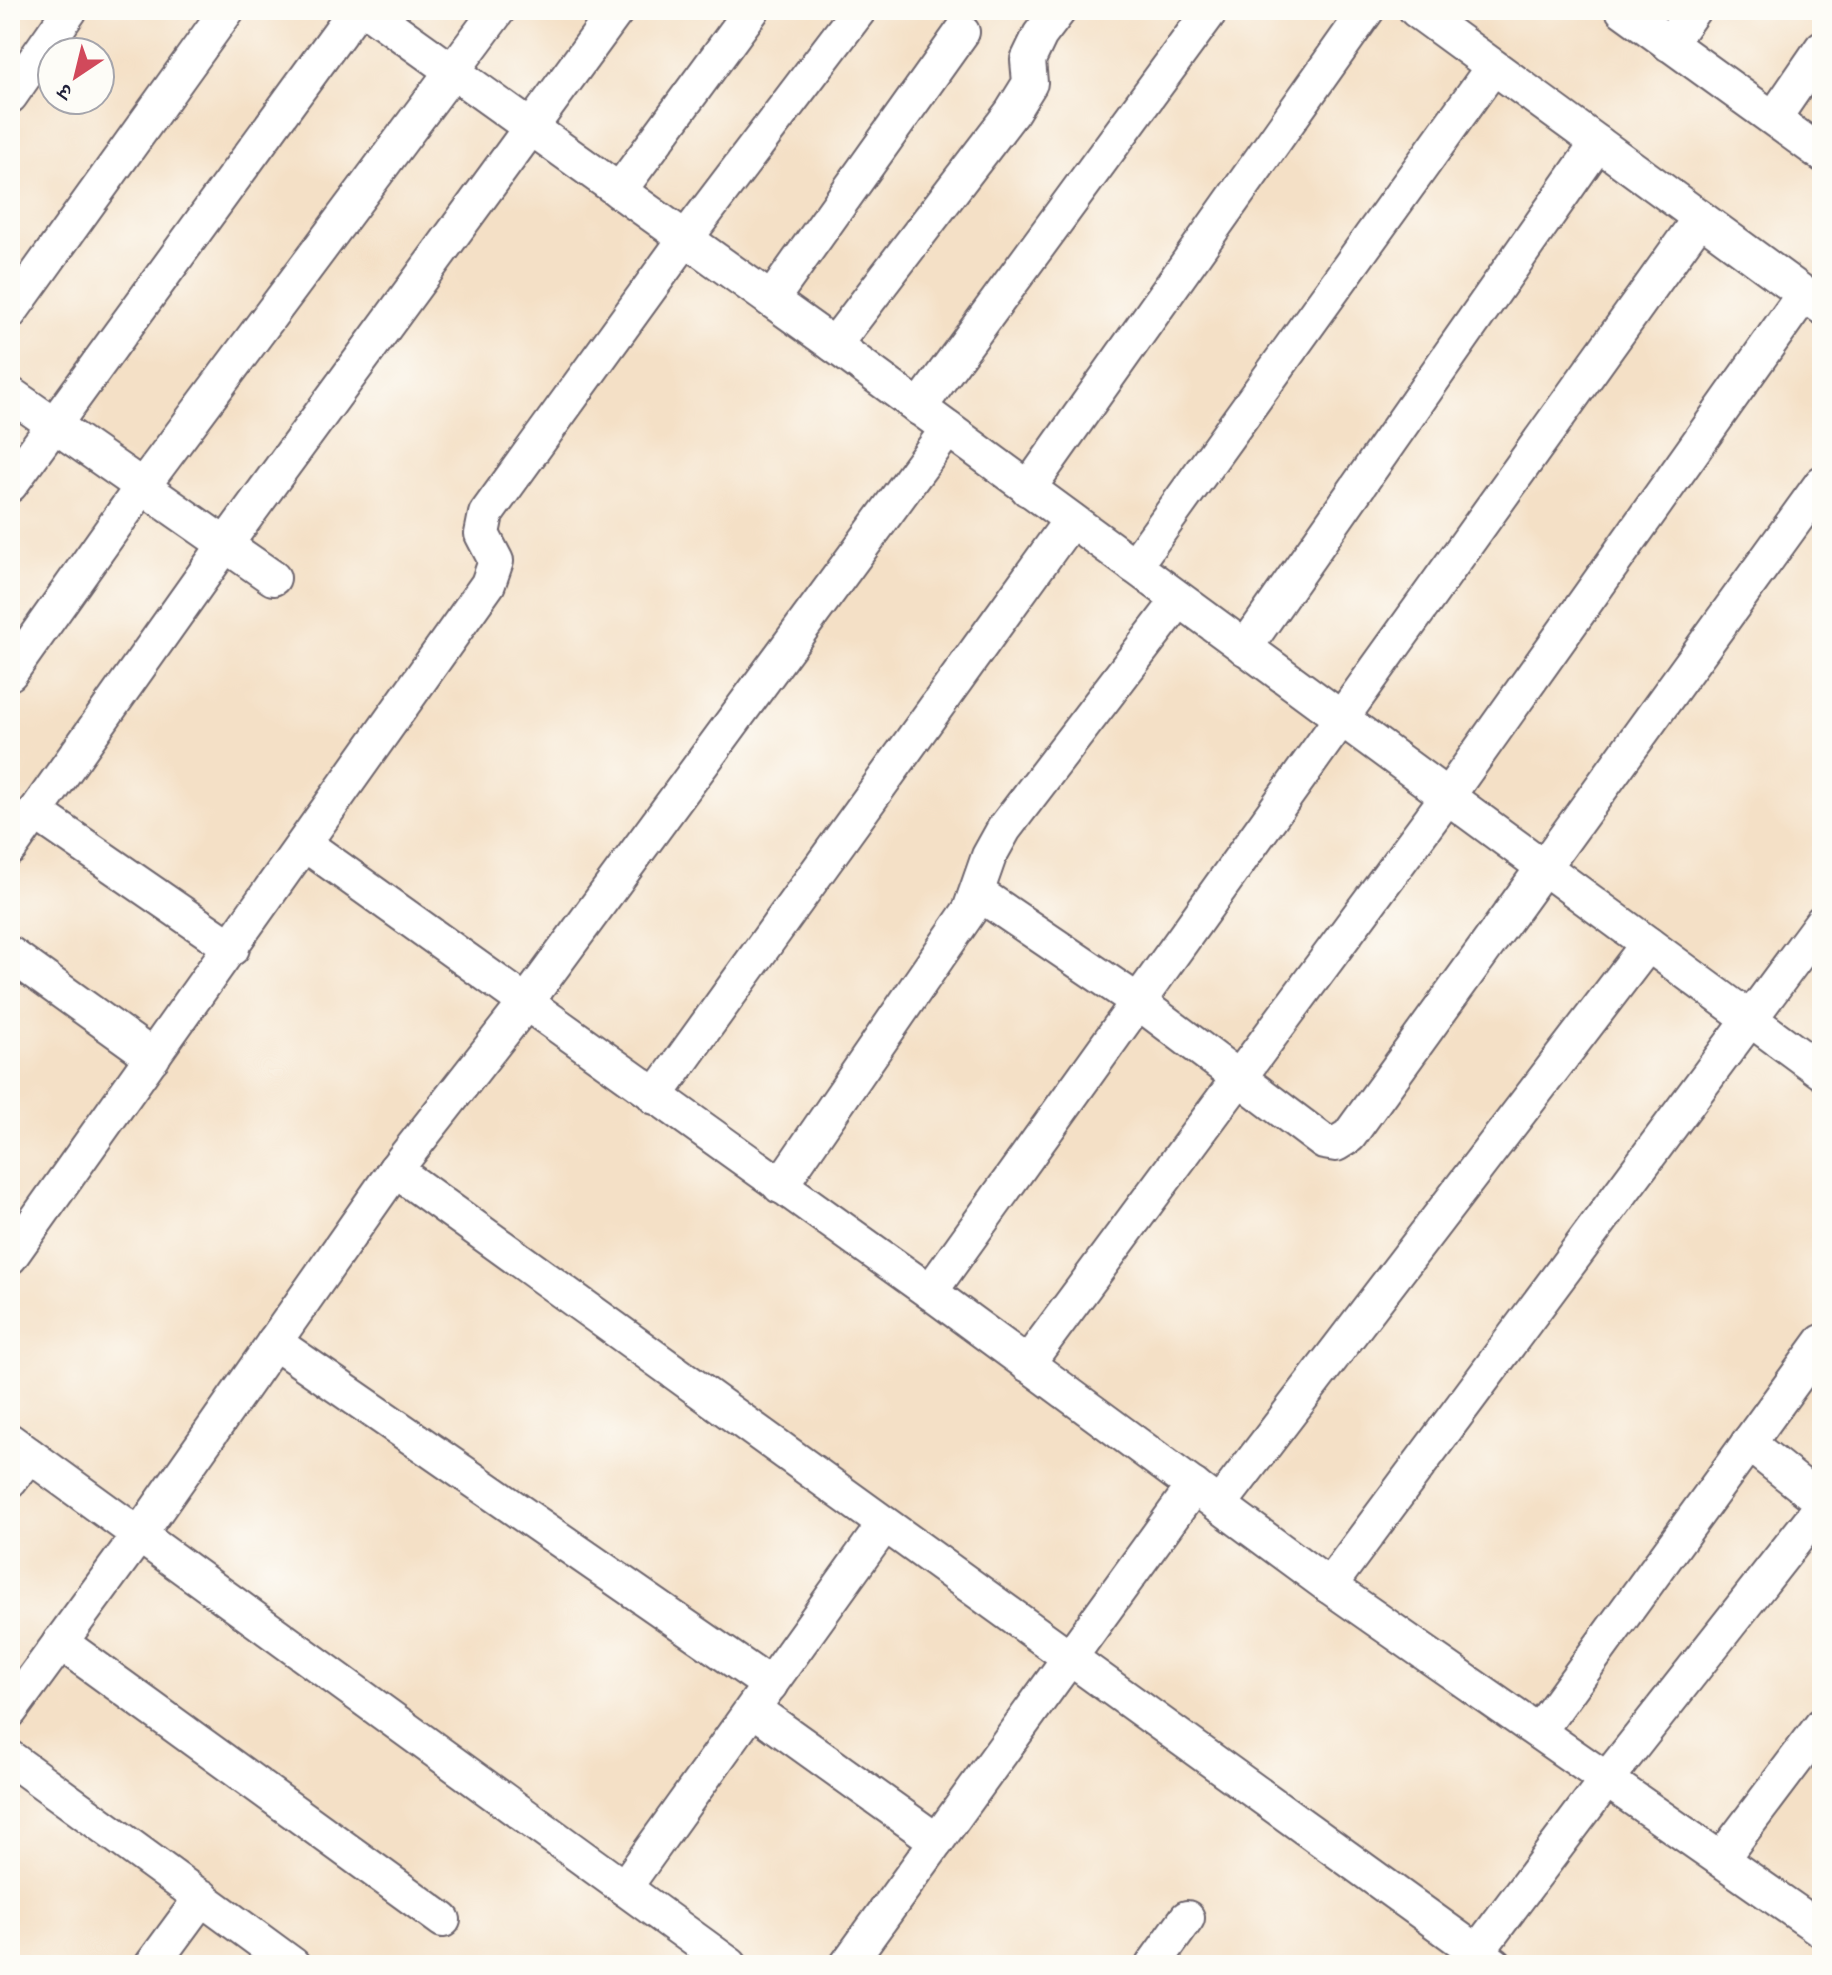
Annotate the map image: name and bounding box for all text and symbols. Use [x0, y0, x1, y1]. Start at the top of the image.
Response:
north arrow [36, 36, 116, 116]
text: उ [53, 77, 78, 104]

